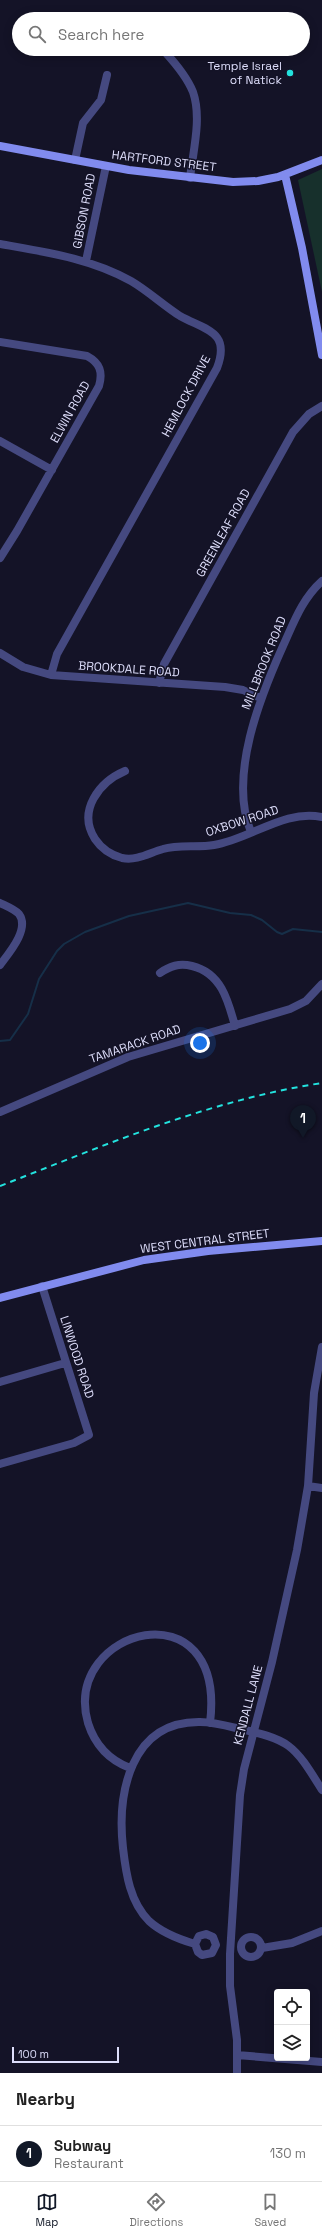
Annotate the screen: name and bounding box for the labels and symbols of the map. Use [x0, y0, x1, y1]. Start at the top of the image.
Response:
place label: Temple Israel of Natick [208, 58, 283, 88]
marker: Temple Israel of Natick [285, 68, 295, 78]
street label: HARTFORD STREET [111, 147, 217, 175]
street label: GIBSON ROAD [69, 172, 99, 250]
street label: HEMLOCK DRIVE [158, 352, 214, 440]
street label: ELWIN ROAD [46, 378, 94, 446]
street label: GREENLEAF ROAD [192, 486, 254, 580]
street label: MILLBROOK ROAD [238, 614, 290, 712]
street label: BROOKDALE ROAD [78, 657, 180, 681]
street label: OXBOW ROAD [203, 802, 281, 840]
street label: TAMARACK ROAD [87, 1021, 183, 1067]
your location [190, 1033, 210, 1053]
pin: 1 [290, 1105, 316, 1138]
street label: WEST CENTRAL STREET [139, 1225, 271, 1257]
street label: LINWOOD ROAD [56, 1314, 98, 1400]
street label: KENDALL LANE [230, 1663, 266, 1747]
scale bar [12, 2045, 119, 2064]

